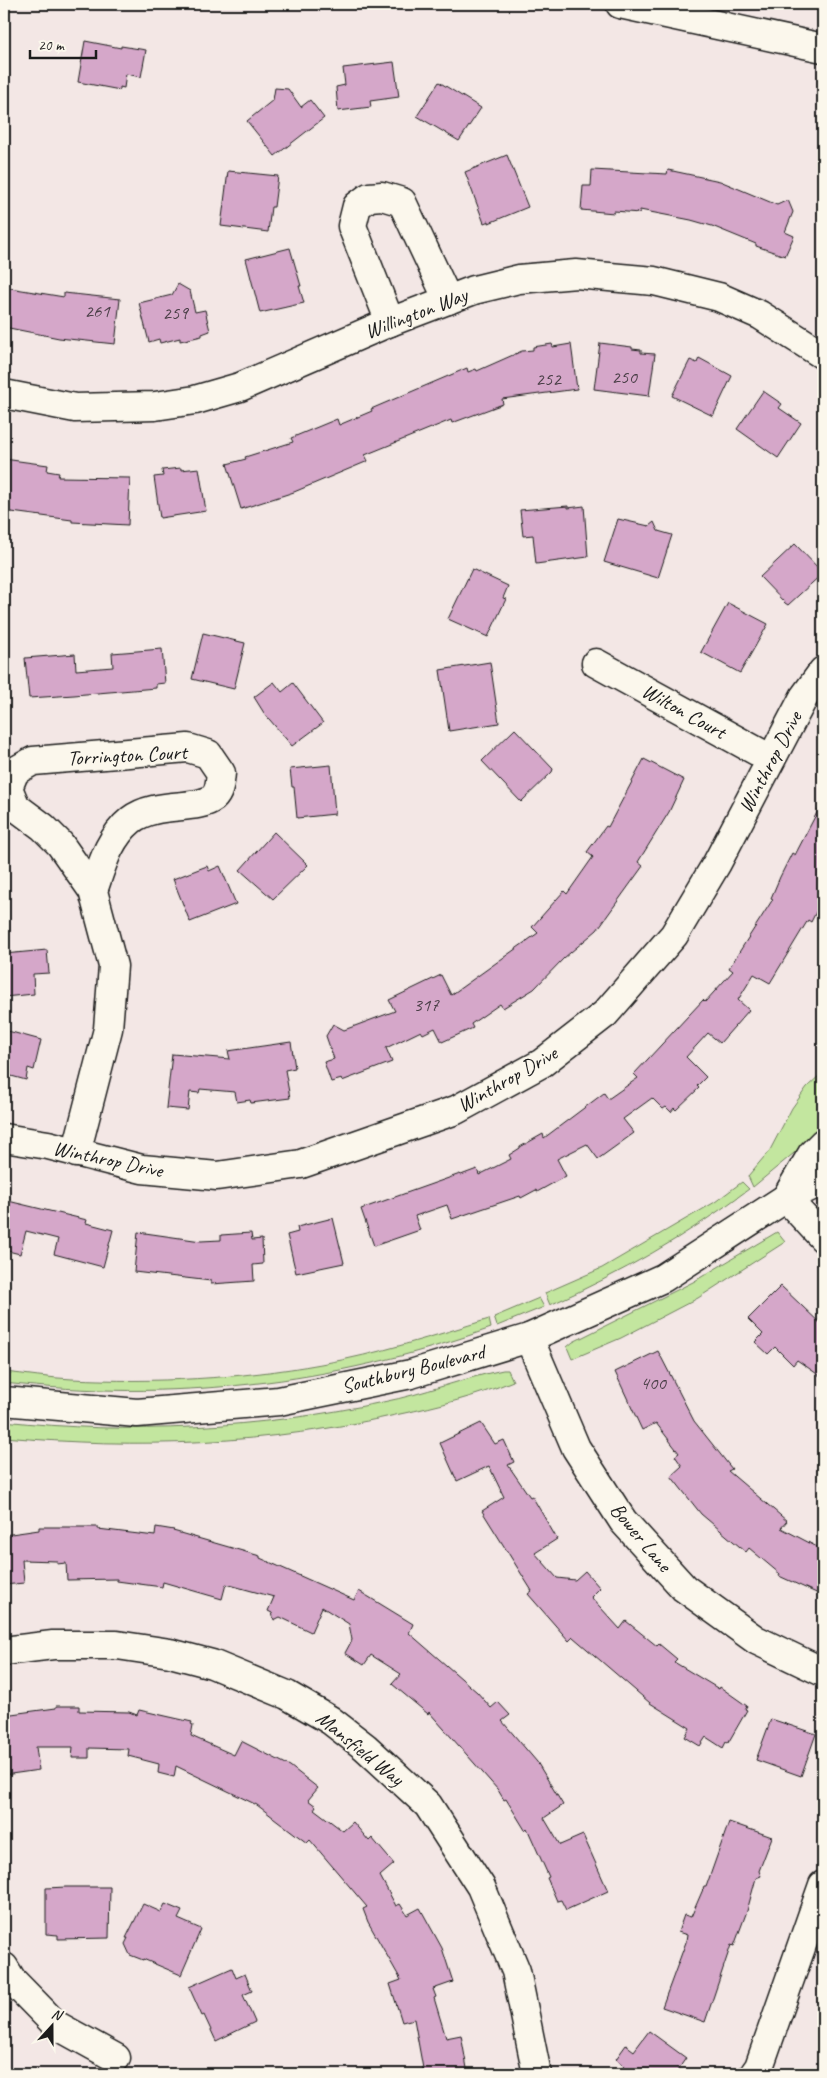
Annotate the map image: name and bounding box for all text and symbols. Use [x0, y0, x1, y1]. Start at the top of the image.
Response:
scale bar [30, 28, 96, 60]
text: 20 m [38, 36, 65, 55]
street label: Willington Way [361, 281, 473, 344]
house number: 261 [84, 299, 111, 323]
house number: 259 [162, 301, 189, 325]
house number: 250 [611, 365, 638, 389]
house number: 252 [535, 367, 562, 391]
street label: Wilton Court [638, 677, 732, 746]
street label: Winthrop Drive [732, 705, 809, 817]
street label: Torrington Court [67, 739, 189, 771]
house number: 317 [413, 993, 440, 1017]
street label: Winthrop Drive [452, 1039, 563, 1118]
street label: Winthrop Drive [51, 1135, 167, 1184]
street label: Southbury Boulevard [339, 1338, 490, 1399]
house number: 400 [640, 1371, 667, 1395]
street label: Bower Lane [605, 1497, 679, 1579]
street label: Mansfield Way [311, 1705, 410, 1792]
north arrow [28, 2000, 78, 2050]
text: N [49, 2005, 66, 2025]

